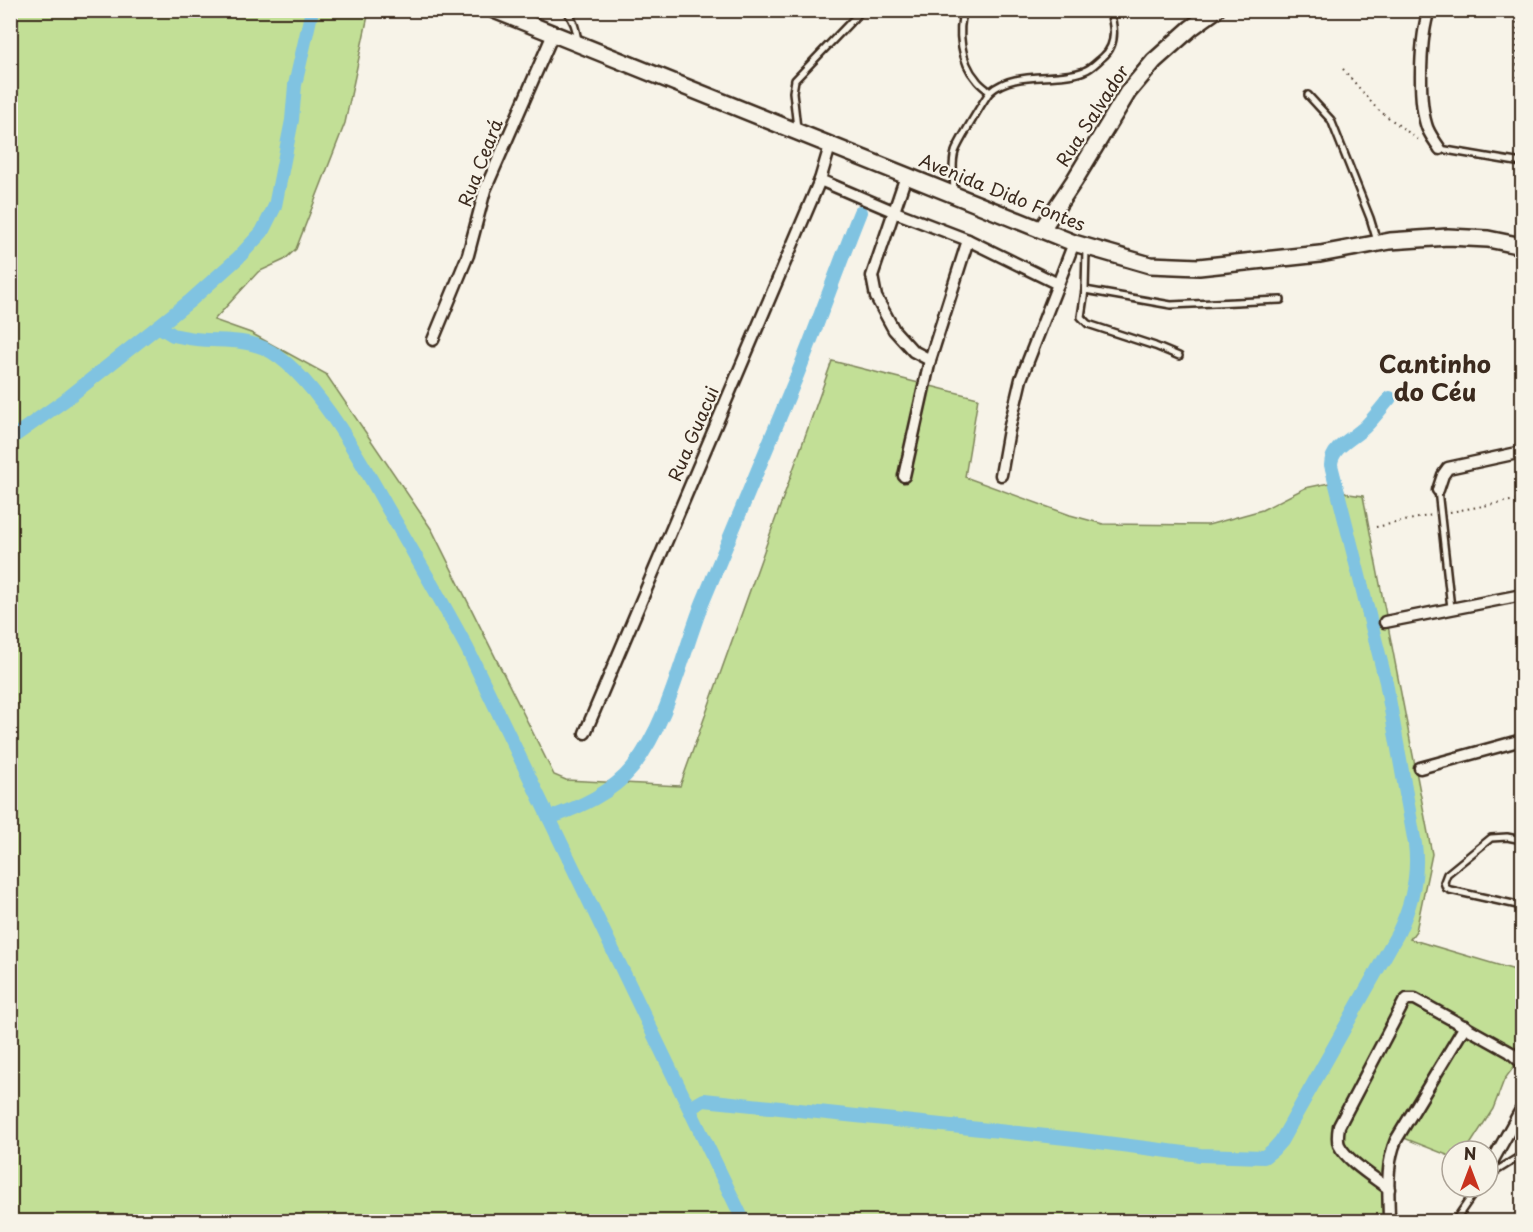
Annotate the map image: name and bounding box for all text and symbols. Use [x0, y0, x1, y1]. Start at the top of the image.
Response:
street label: Rua Salvador [1049, 58, 1135, 171]
street label: Rua Ceará [451, 114, 509, 210]
street label: Avenida Dido Fontes [916, 146, 1090, 237]
district label: Cantinho do Céu [1379, 345, 1491, 409]
street label: Rua Guacui [660, 382, 725, 485]
north arrow [1440, 1139, 1500, 1199]
text: N [1464, 1141, 1476, 1165]

